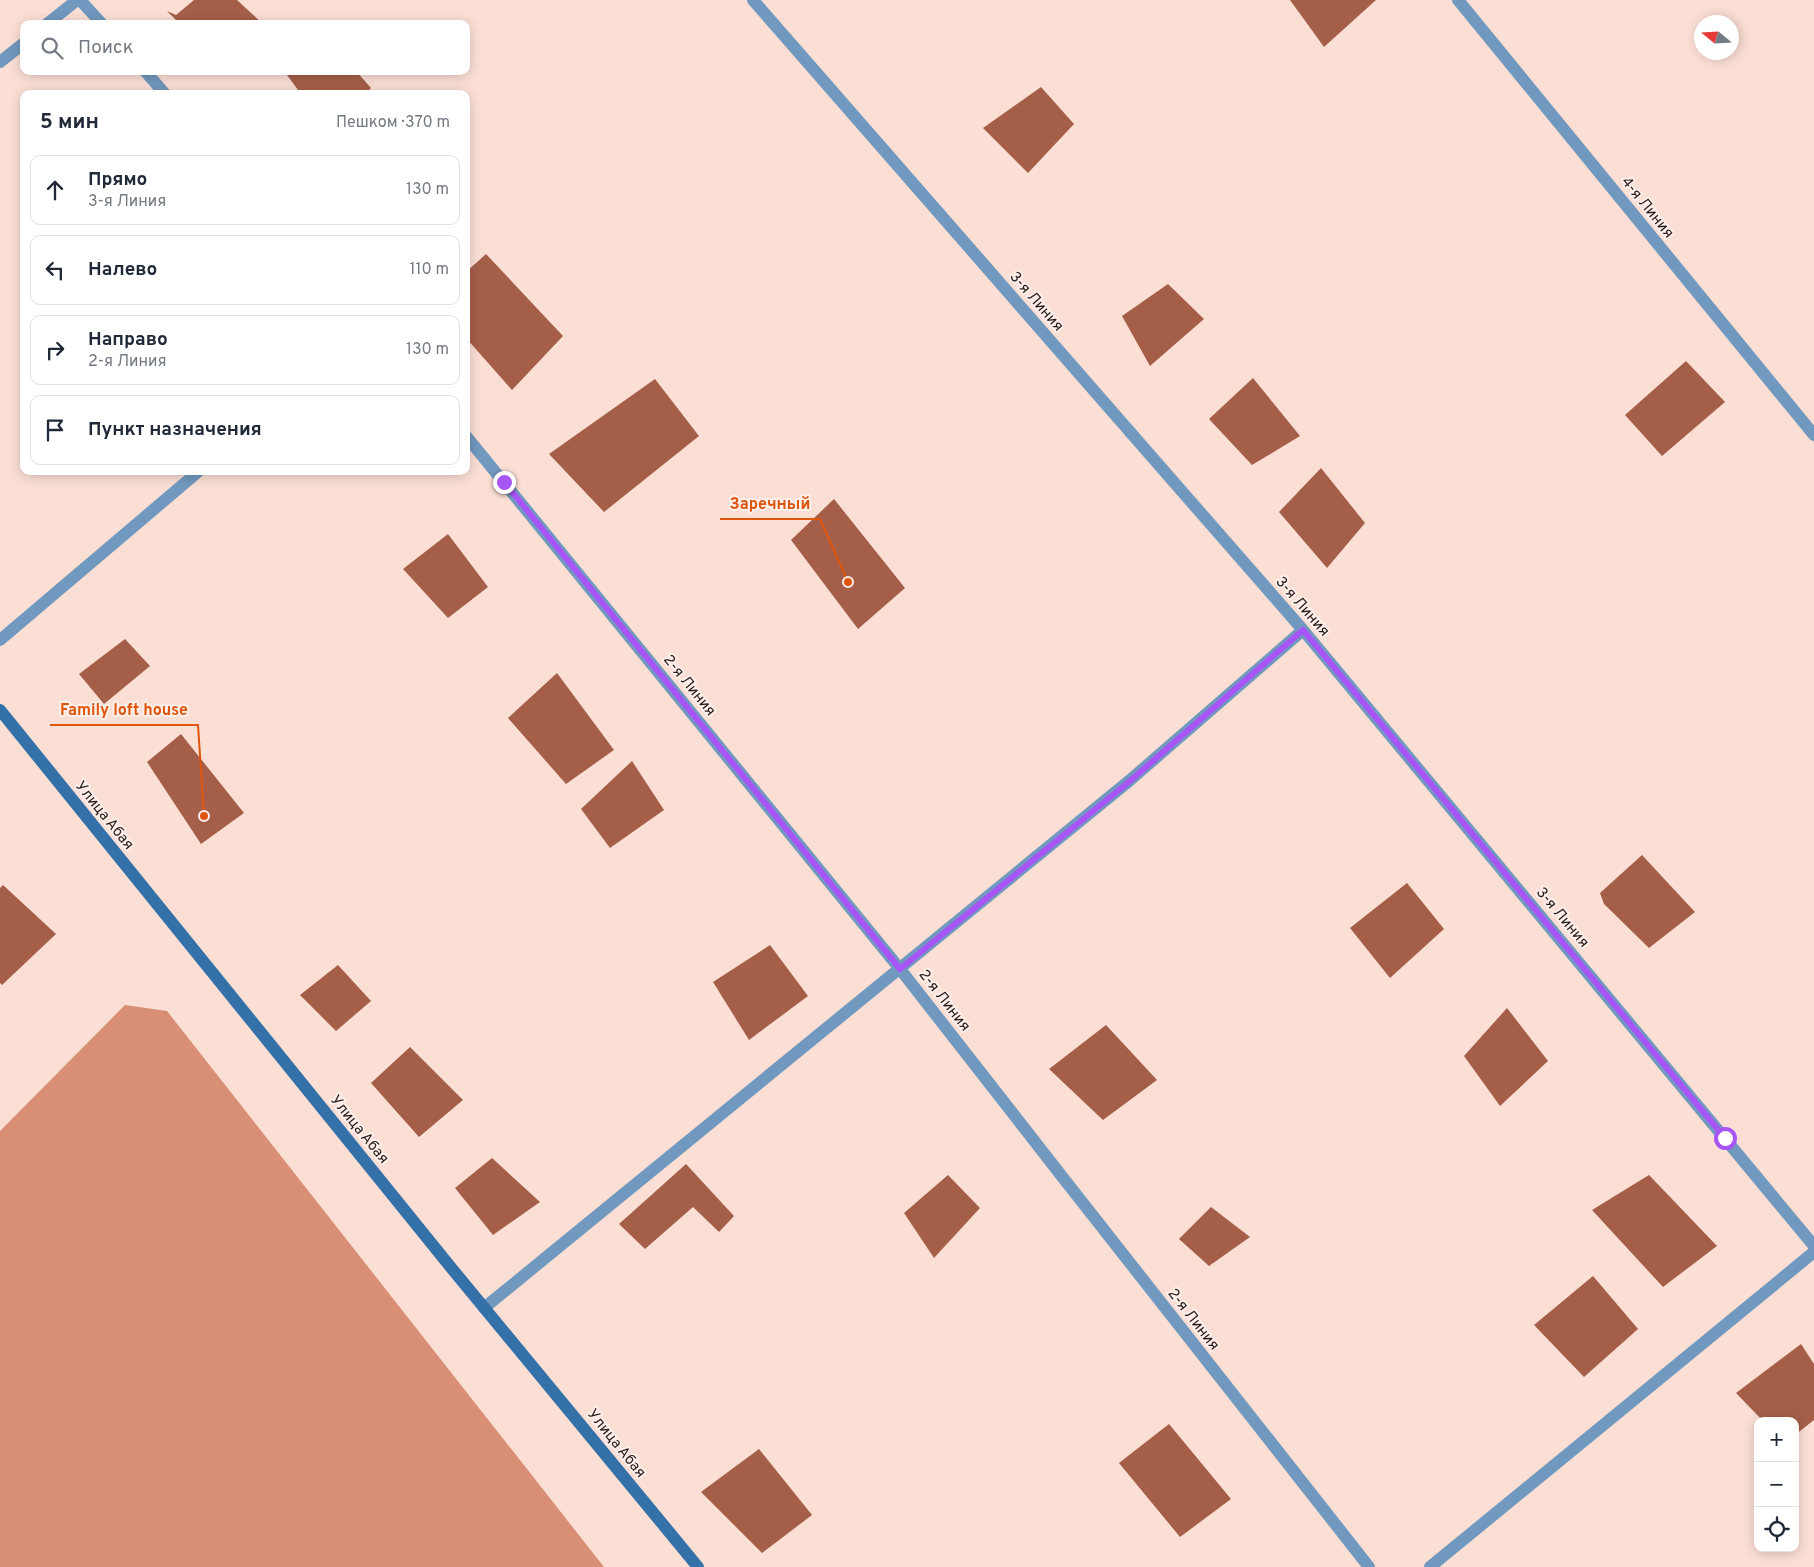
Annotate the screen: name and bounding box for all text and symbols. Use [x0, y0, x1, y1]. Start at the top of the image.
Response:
north arrow [1694, 15, 1739, 60]
search box [20, 20, 470, 75]
icon: search [38, 34, 66, 62]
text: Поиск [78, 36, 134, 60]
text: 5 мин [40, 109, 99, 136]
text: Пешком · 370 m [336, 113, 450, 133]
text: Прямо [88, 168, 147, 192]
street label: 4-я Линия [1616, 173, 1677, 243]
icon: ahead [41, 176, 69, 204]
text: 130 m [406, 180, 449, 200]
text: 3-я Линия [88, 192, 166, 212]
icon: left [41, 256, 69, 284]
text: Налево [88, 258, 157, 282]
text: 110 m [409, 260, 449, 280]
street label: 3-я Линия [1005, 268, 1067, 336]
text: Направо [88, 328, 168, 352]
icon: right [41, 336, 69, 364]
text: 130 m [406, 340, 449, 360]
text: 2-я Линия [88, 352, 166, 372]
icon: arrive [41, 416, 69, 444]
text: Пункт назначения [88, 418, 262, 442]
route end [493, 471, 516, 494]
callout: Заречный [720, 488, 820, 519]
text: Заречный [730, 495, 810, 515]
street label: 3-я Линия [1271, 573, 1333, 641]
street label: 2-я Линия [658, 651, 719, 720]
callout: Family loft house [50, 694, 198, 725]
text: Family loft house [60, 701, 188, 721]
street label: Улица Абая [70, 778, 137, 854]
street label: 3-я Линия [1531, 884, 1593, 952]
street label: 2-я Линия [914, 966, 974, 1036]
street label: Улица Абая [325, 1092, 392, 1168]
route start [1714, 1127, 1737, 1150]
street label: 2-я Линия [1163, 1285, 1223, 1355]
street label: Улица Абая [582, 1406, 649, 1482]
map controls [1754, 1417, 1799, 1552]
button: + [1754, 1417, 1799, 1462]
button: − [1754, 1462, 1799, 1507]
button: locate [1754, 1507, 1799, 1552]

